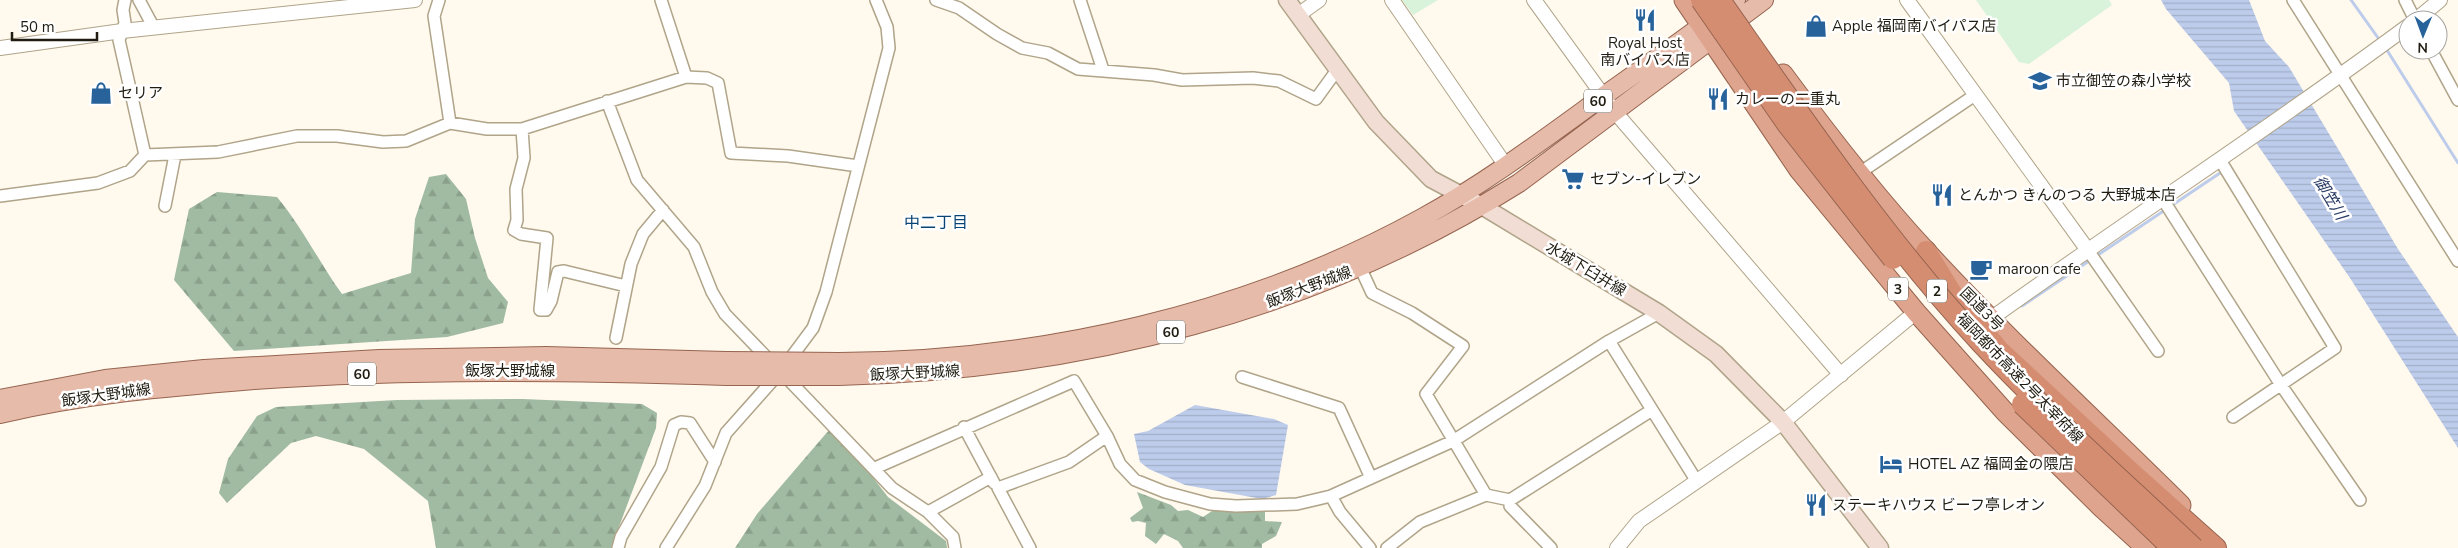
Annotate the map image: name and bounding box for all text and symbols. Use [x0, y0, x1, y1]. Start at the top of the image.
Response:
restaurant icon: Royal Host 南バイパス店 [1632, 7, 1658, 33]
scale bar [12, 10, 98, 42]
north arrow [2398, 10, 2448, 60]
shop icon: Apple 福岡南バイパス店 [1803, 13, 1829, 39]
place label: Apple 福岡南バイパス店 [1832, 16, 1996, 36]
text: 50 m [20, 17, 55, 37]
place label: Royal Host 南バイパス店 [1600, 33, 1690, 70]
text: N [2417, 38, 2428, 57]
school or university icon: 市立御笠の森小学校 [2027, 68, 2053, 94]
place label: 市立御笠の森小学校 [2056, 71, 2191, 91]
shop icon: セリア [88, 80, 114, 106]
place label: セリア [118, 83, 163, 103]
restaurant icon: カレーの二重丸 [1705, 86, 1731, 112]
place label: カレーの二重丸 [1735, 89, 1840, 109]
road number: 60 [1584, 90, 1612, 112]
supermarket icon: セブン-イレブン [1560, 166, 1586, 192]
place label: セブン-イレブン [1590, 169, 1701, 189]
water label: 御笠川 [2308, 172, 2353, 226]
restaurant icon: とんかつ きんのつる 大野城本店 [1929, 182, 1955, 208]
place label: とんかつ きんのつる 大野城本店 [1958, 185, 2176, 205]
district label: 中二丁目 [904, 212, 968, 234]
street label: 水城下臼井線 [1542, 237, 1630, 301]
cafe icon: maroon cafe [1968, 256, 1994, 282]
place label: maroon cafe [1998, 259, 2081, 279]
street label: 飯塚大野城線 [1263, 262, 1355, 312]
road number: 3 [1888, 278, 1908, 300]
road number: 2 [1927, 280, 1947, 302]
street label: 国道3号 [1956, 283, 2008, 335]
street label: 福岡都市高速2号太宰府線 [1952, 308, 2088, 448]
road number: 60 [1157, 321, 1185, 344]
street label: 飯塚大野城線 [465, 361, 555, 381]
street label: 飯塚大野城線 [870, 361, 960, 385]
road number: 60 [348, 362, 376, 386]
street label: 飯塚大野城線 [60, 379, 152, 411]
hotel icon: HOTEL AZ 福岡金の隈店 [1878, 451, 1904, 477]
place label: HOTEL AZ 福岡金の隈店 [1908, 454, 2074, 474]
restaurant icon: ステーキハウス ビーフ亭レオン [1803, 492, 1829, 518]
place label: ステーキハウス ビーフ亭レオン [1832, 495, 2045, 515]

